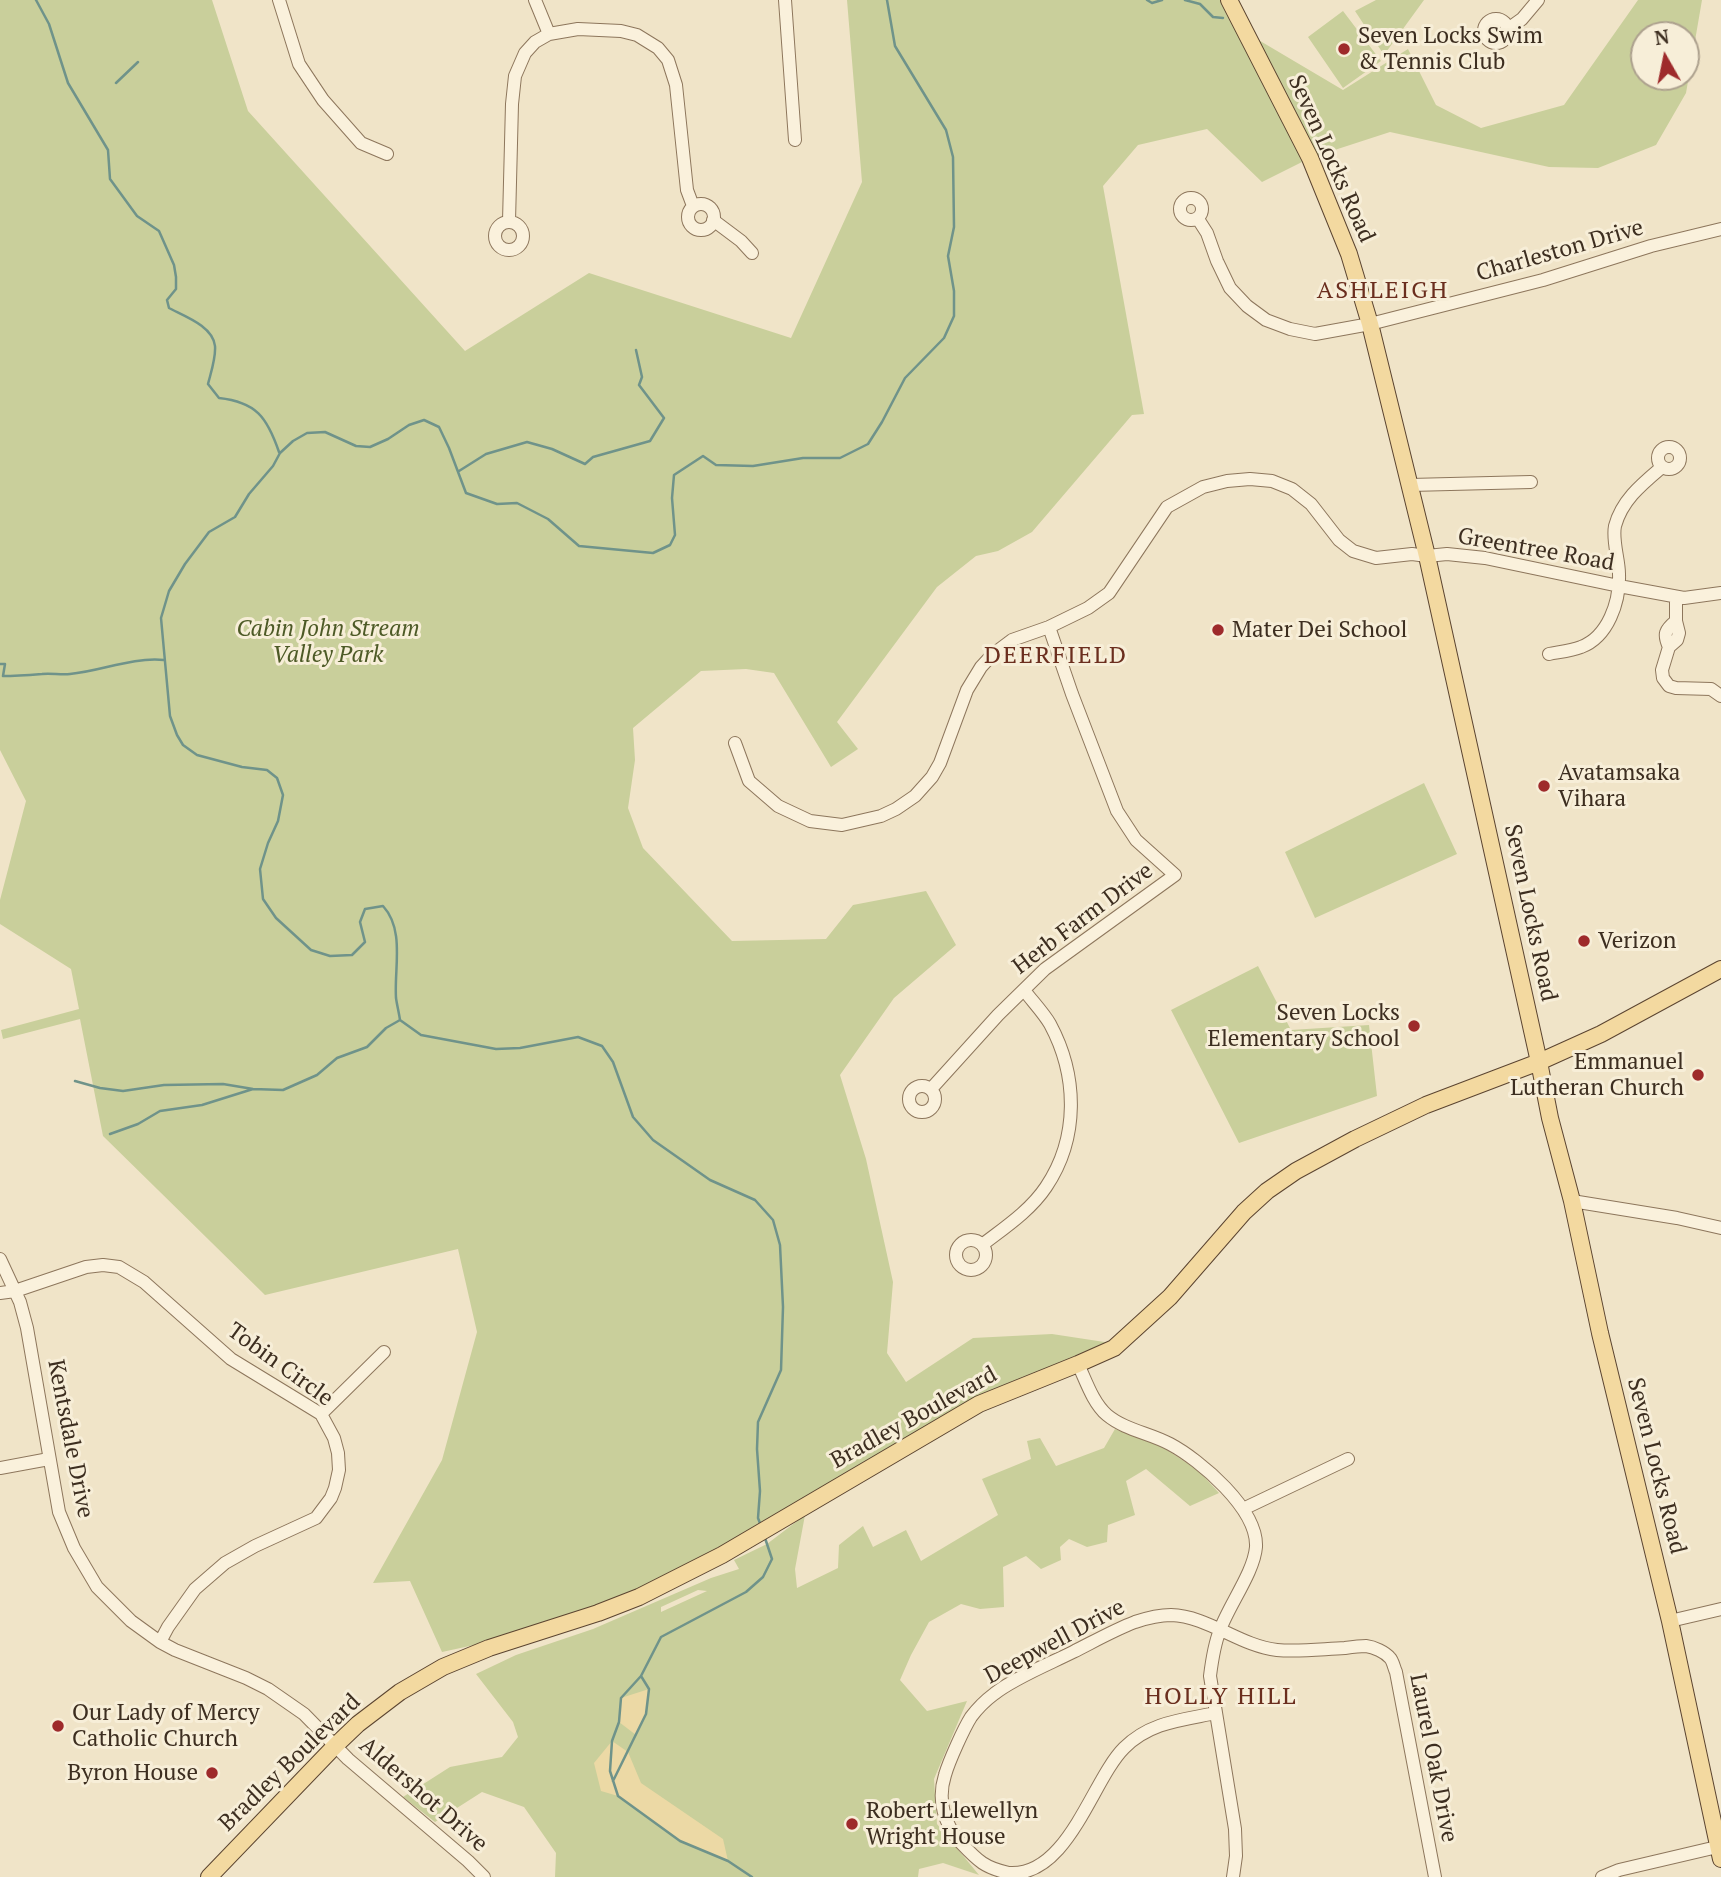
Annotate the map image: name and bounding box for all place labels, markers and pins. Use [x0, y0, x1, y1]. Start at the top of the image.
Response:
place label: Seven Locks Swim & Tennis Club [1358, 22, 1543, 76]
marker: Seven Locks Swim & Tennis Club [1336, 41, 1352, 57]
place label: Mater Dei School [1232, 616, 1407, 644]
marker: Mater Dei School [1210, 622, 1226, 638]
place label: Avatamsaka Vihara [1558, 759, 1680, 813]
marker: Avatamsaka Vihara [1536, 778, 1552, 794]
place label: Verizon [1598, 927, 1676, 955]
marker: Verizon [1576, 933, 1592, 949]
place label: Seven Locks Elementary School [1208, 999, 1400, 1053]
marker: Seven Locks Elementary School [1406, 1018, 1422, 1034]
place label: Emmanuel Lutheran Church [1510, 1048, 1684, 1102]
marker: Emmanuel Lutheran Church [1690, 1067, 1706, 1083]
place label: Our Lady of Mercy Catholic Church [72, 1699, 260, 1753]
marker: Our Lady of Mercy Catholic Church [50, 1718, 66, 1734]
place label: Byron House [67, 1759, 198, 1787]
marker: Byron House [204, 1765, 220, 1781]
place label: Robert Llewellyn Wright House [866, 1797, 1038, 1851]
marker: Robert Llewellyn Wright House [844, 1816, 860, 1832]

